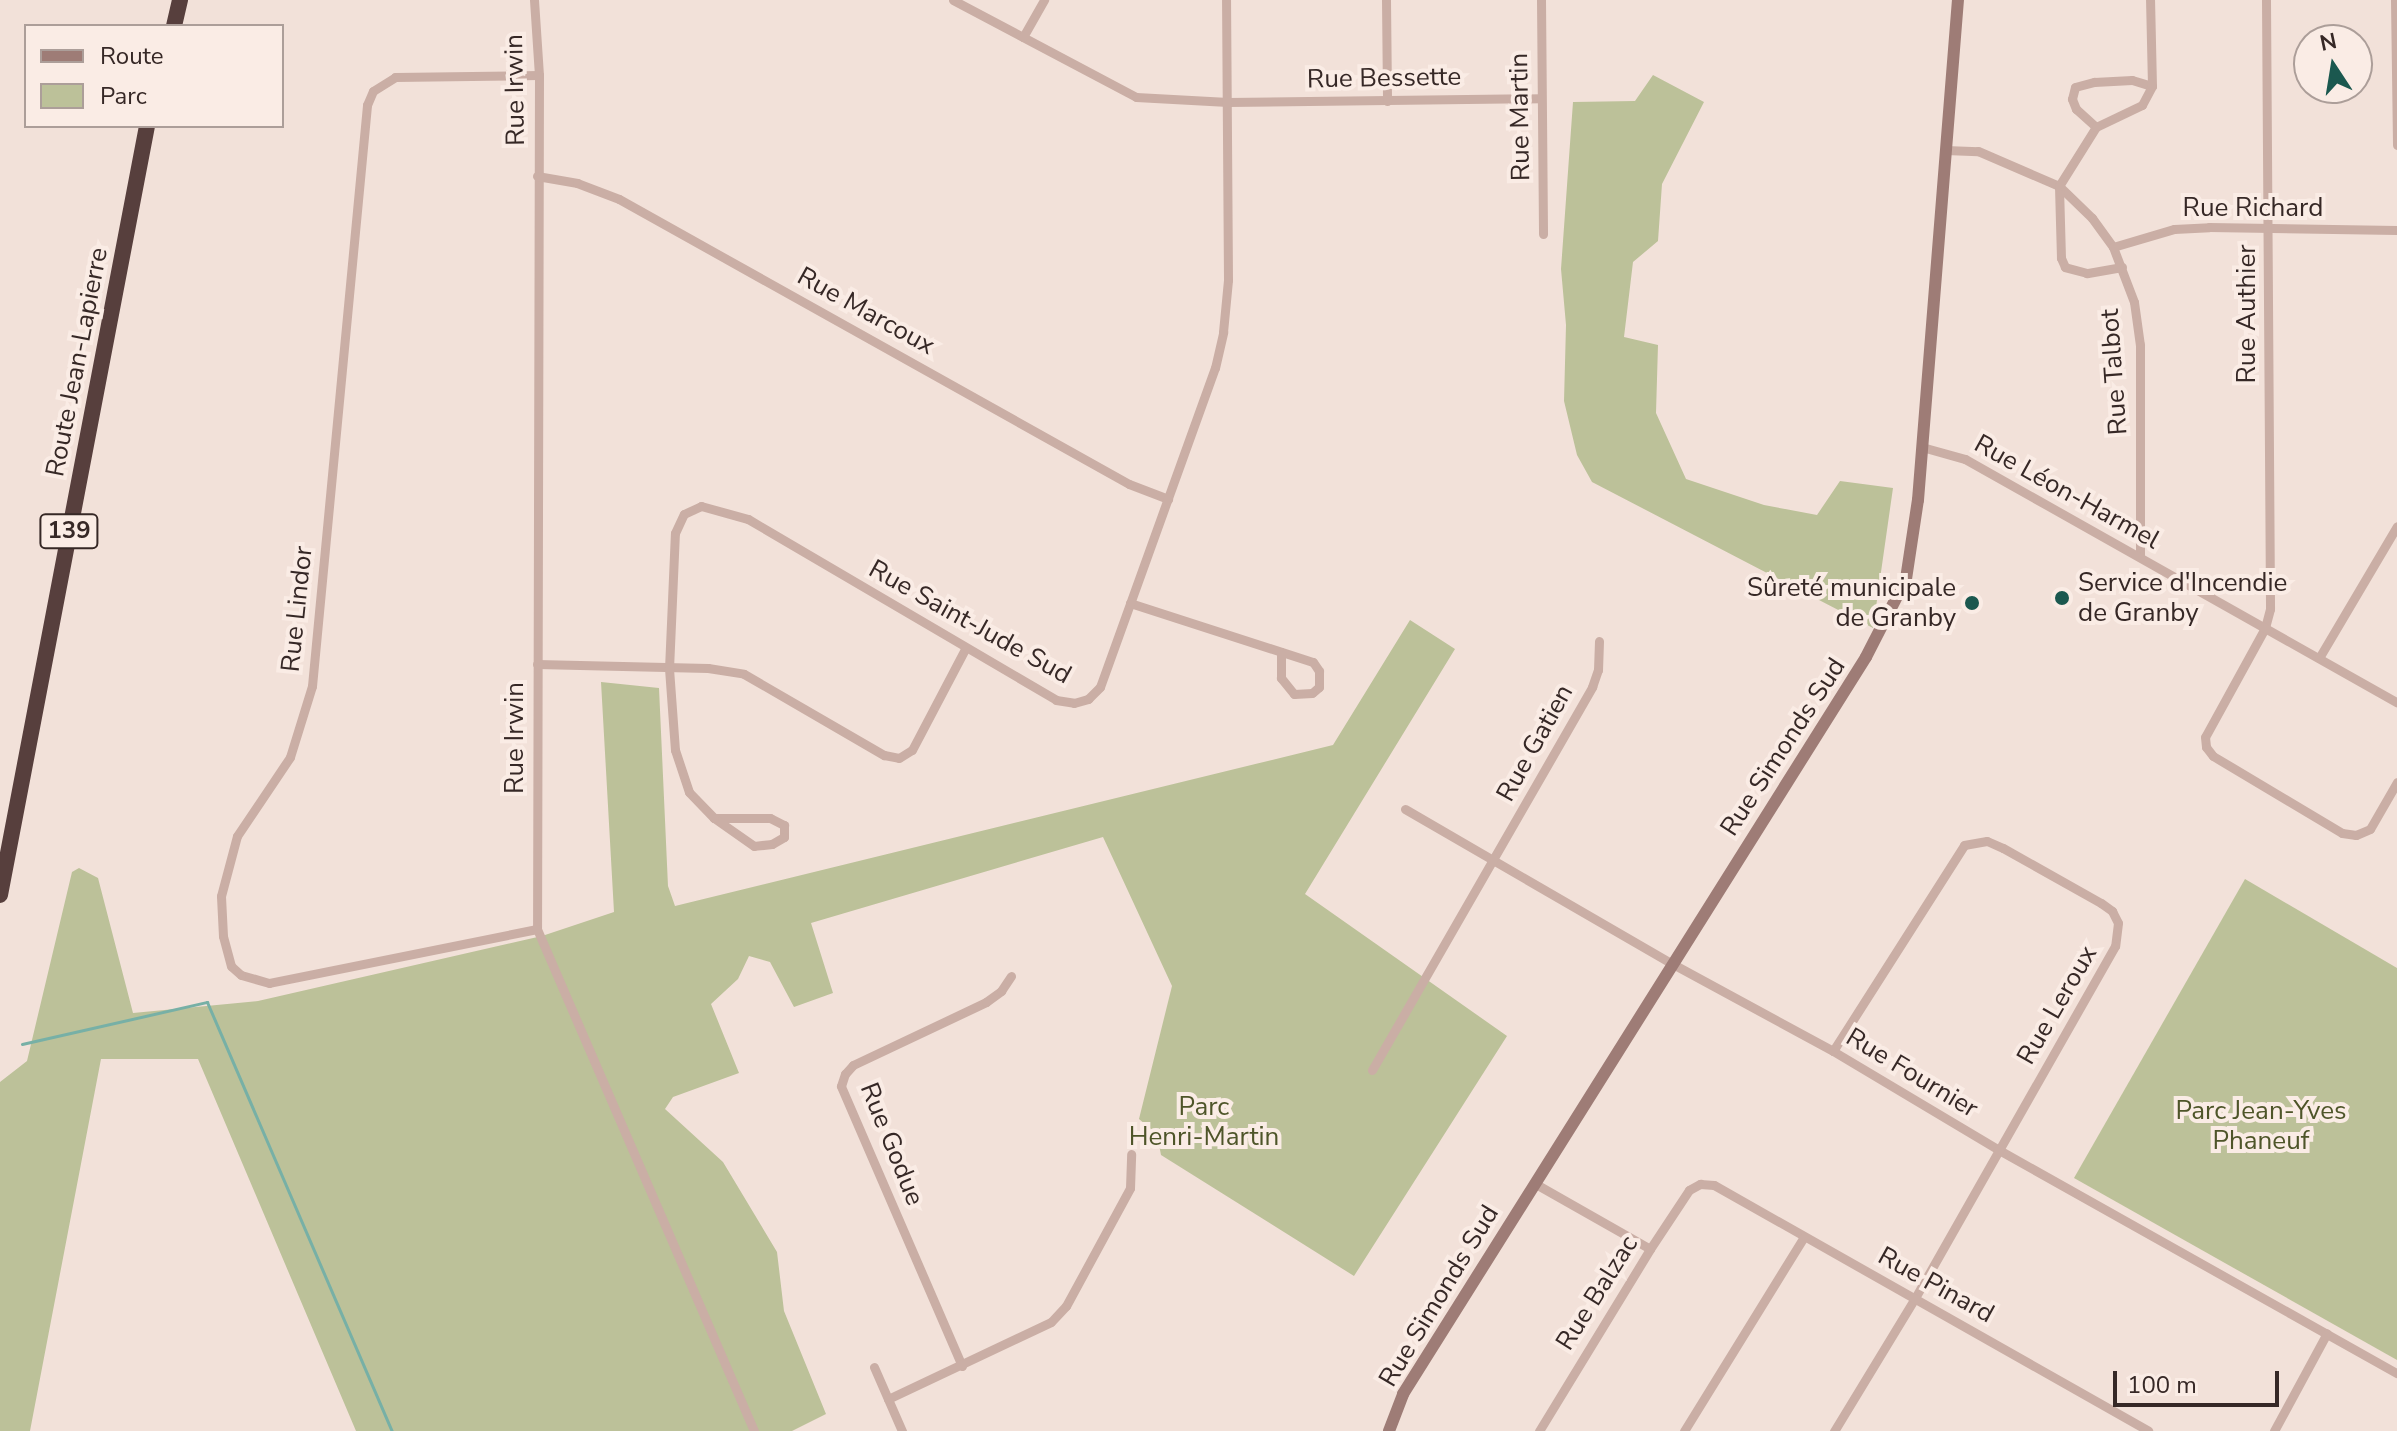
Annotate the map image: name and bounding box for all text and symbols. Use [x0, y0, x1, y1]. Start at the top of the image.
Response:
legend [24, 24, 284, 128]
north arrow [2293, 24, 2373, 104]
text: N [2317, 26, 2340, 59]
street label: Rue Irwin [498, 34, 532, 146]
text: Route [100, 40, 164, 72]
street label: Rue Martin [1503, 53, 1537, 181]
street label: Rue Bessette [1307, 61, 1461, 95]
text: Parc [100, 80, 147, 112]
street label: Rue Richard [2183, 192, 2323, 224]
street label: Rue Authier [2231, 244, 2263, 384]
street label: Route Jean-Lapierre [39, 245, 115, 479]
street label: Rue Marcoux [792, 260, 940, 362]
street label: Rue Talbot [2094, 308, 2134, 436]
street label: Rue Léon-Harmel [1969, 428, 2165, 556]
road number: 139 [39, 511, 99, 551]
street label: Rue Lindor [275, 545, 319, 673]
street label: Rue Saint-Jude Sud [863, 553, 1077, 691]
place label: Service d'Incendie de Granby [2078, 567, 2287, 628]
place label: Sûreté municipale de Granby [1747, 572, 1956, 634]
marker: Service d'Incendie de Granby [2053, 589, 2071, 607]
marker: Sûreté municipale de Granby [1963, 594, 1981, 612]
street label: Rue Simonds Sud [1714, 652, 1852, 842]
street label: Rue Gatien [1490, 679, 1580, 807]
street label: Rue Irwin [499, 682, 531, 794]
street label: Rue Leroux [2010, 940, 2104, 1070]
street label: Rue Fournier [1840, 1021, 1984, 1125]
street label: Rue Godue [853, 1078, 931, 1210]
park label: Parc Henri-Martin [1129, 1091, 1279, 1152]
park label: Parc Jean-Yves Phaneuf [2175, 1095, 2347, 1156]
street label: Rue Simonds Sud [1373, 1200, 1505, 1392]
street label: Rue Balzac [1550, 1230, 1644, 1356]
street label: Rue Pinard [1873, 1240, 1999, 1330]
scale bar [2117, 1355, 2283, 1405]
text: 100 m [2127, 1369, 2197, 1401]

